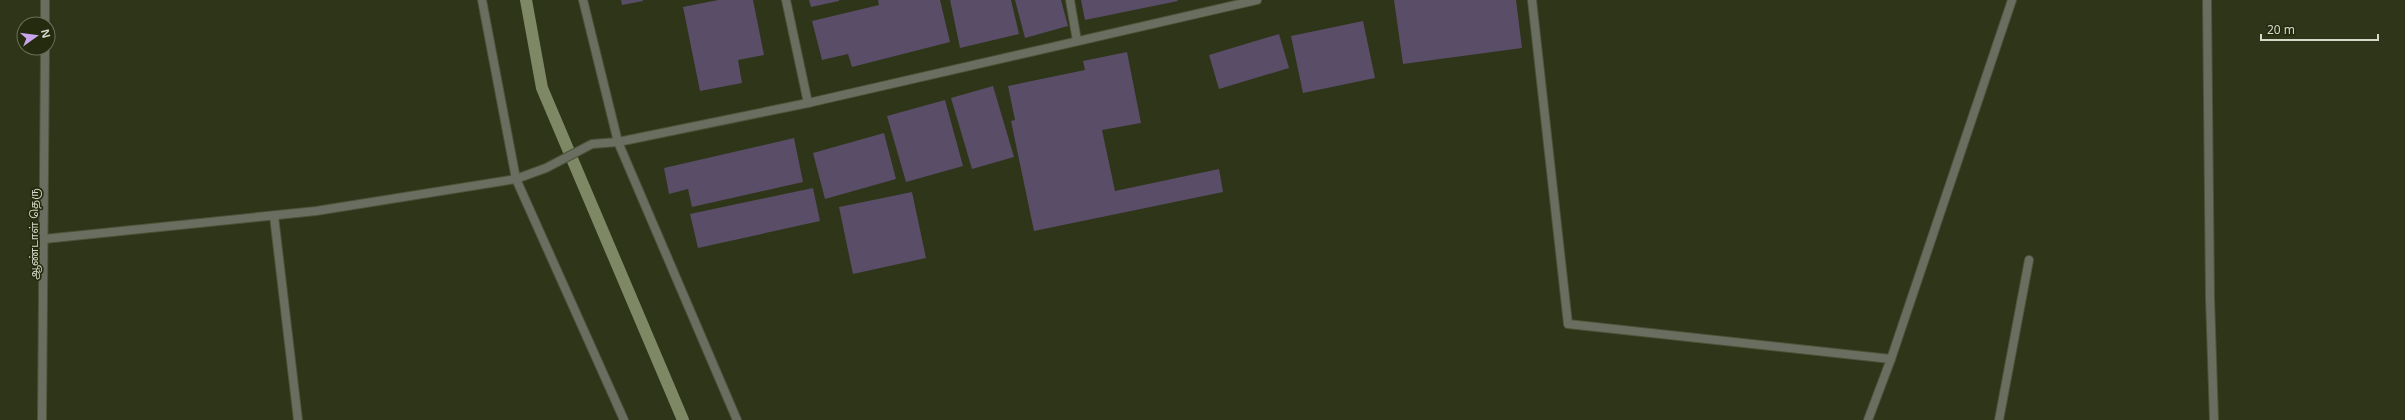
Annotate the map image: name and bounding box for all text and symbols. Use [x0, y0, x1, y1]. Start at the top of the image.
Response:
north arrow [16, 16, 56, 56]
scale bar [2261, 16, 2378, 42]
text: 20 m [2267, 21, 2295, 38]
text: N [38, 27, 55, 40]
street label: ஆண்டாள் தெரு [26, 188, 42, 280]

